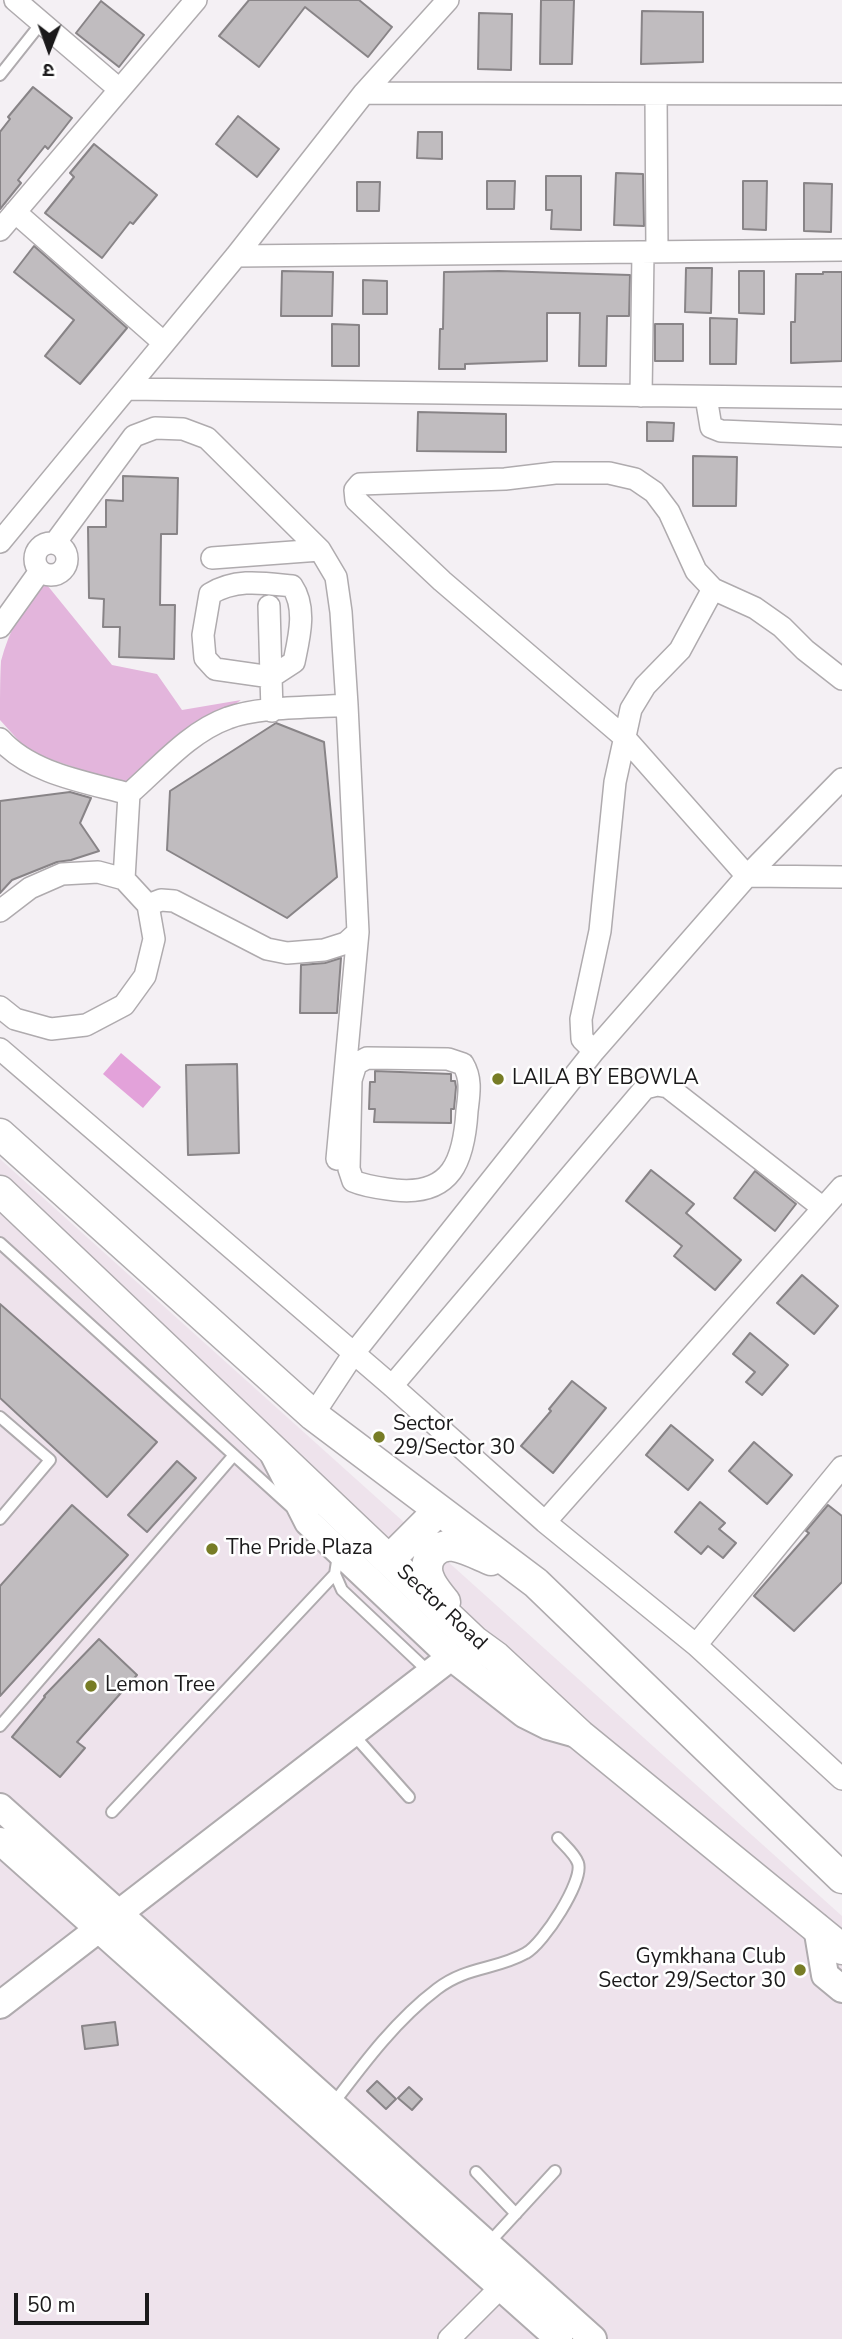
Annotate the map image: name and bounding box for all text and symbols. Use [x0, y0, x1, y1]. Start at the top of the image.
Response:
north arrow [14, 14, 84, 84]
text: उ [43, 57, 54, 83]
place label: LAILA BY EBOWLA [512, 1066, 699, 1092]
marker: LAILA BY EBOWLA [490, 1071, 506, 1087]
place label: Sector 29/Sector 30 [393, 1412, 515, 1462]
marker: Sector 29/Sector 30 [371, 1429, 387, 1445]
place label: The Pride Plaza [226, 1536, 373, 1562]
marker: The Pride Plaza [204, 1541, 220, 1557]
street label: Sector Road [391, 1560, 491, 1656]
place label: Lemon Tree [105, 1673, 215, 1699]
marker: Lemon Tree [83, 1678, 99, 1694]
place label: Gymkhana Club Sector 29/Sector 30 [598, 1945, 786, 1995]
marker: Gymkhana Club Sector 29/Sector 30 [792, 1962, 808, 1978]
scale bar [18, 2280, 152, 2324]
text: 50 m [27, 2291, 76, 2319]

